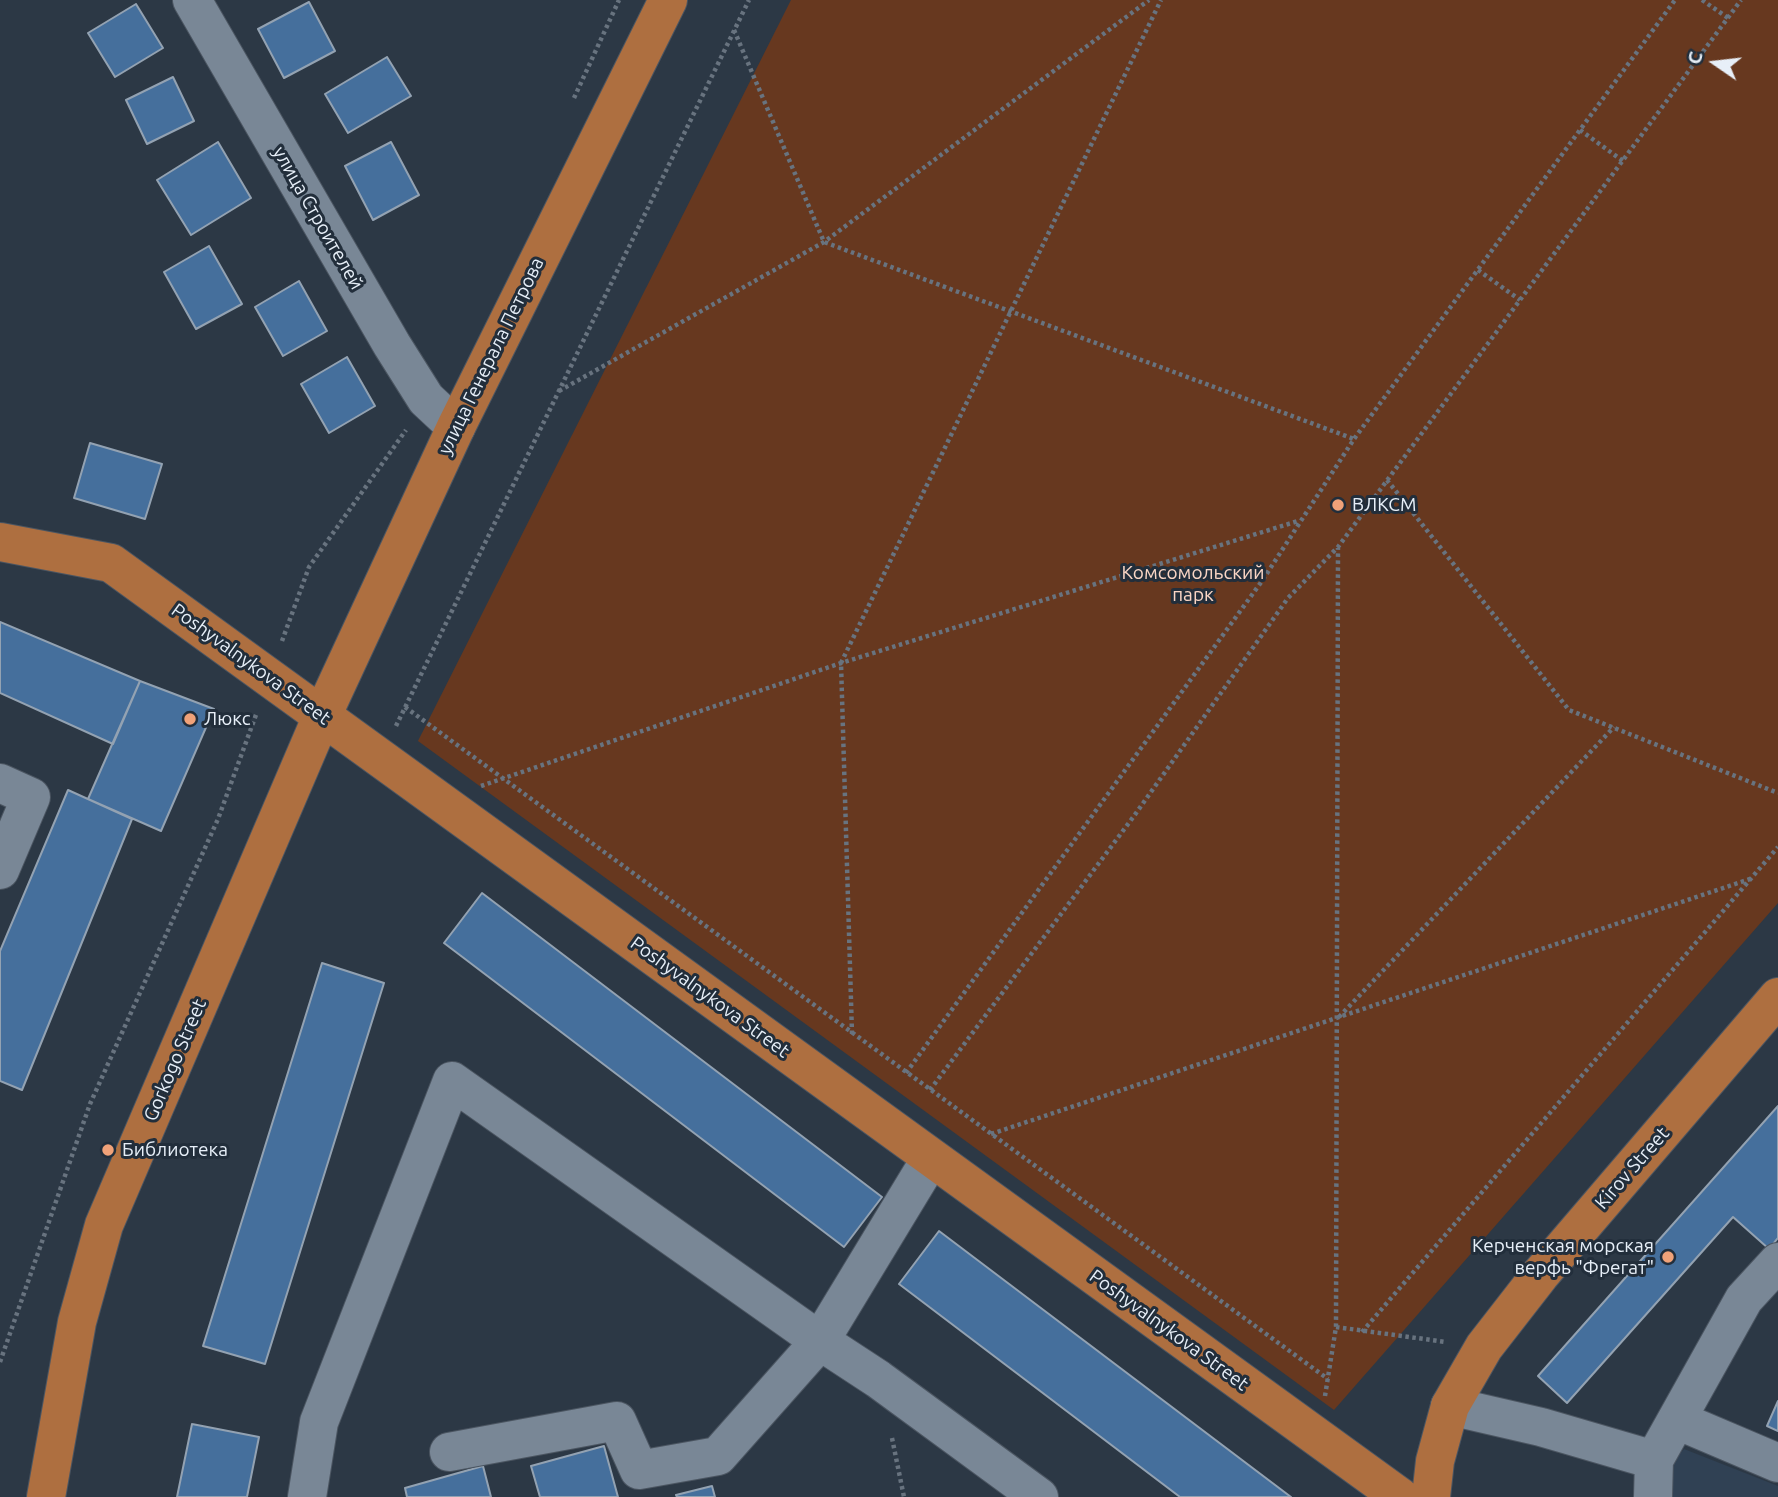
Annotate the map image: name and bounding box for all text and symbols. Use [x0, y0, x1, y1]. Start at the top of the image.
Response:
north arrow [1680, 28, 1750, 98]
text: С [1682, 49, 1707, 66]
street label: улица Строителей [268, 142, 368, 294]
street label: улица Генерала Петрова [433, 254, 549, 458]
place label: ВЛКСМ [1352, 494, 1417, 516]
marker: ВЛКСМ [1330, 497, 1346, 513]
park label: Комсомольский парк [1121, 562, 1265, 606]
street label: Poshyvalnykova Street [167, 599, 335, 729]
place label: Люкс [204, 708, 251, 730]
marker: Люкс [182, 711, 198, 727]
street label: Poshyvalnykova Street [626, 932, 794, 1062]
street label: Gorkogo Street [139, 995, 211, 1125]
street label: Kirov Street [1590, 1122, 1674, 1214]
place label: Библиотека [122, 1139, 228, 1161]
marker: Библиотека [100, 1142, 116, 1158]
place label: Керченская морская верфь "Фрегат" [1472, 1235, 1654, 1279]
marker: Керченская морская верфь "Фрегат" [1660, 1249, 1676, 1265]
street label: Poshyvalnykova Street [1085, 1265, 1253, 1395]

